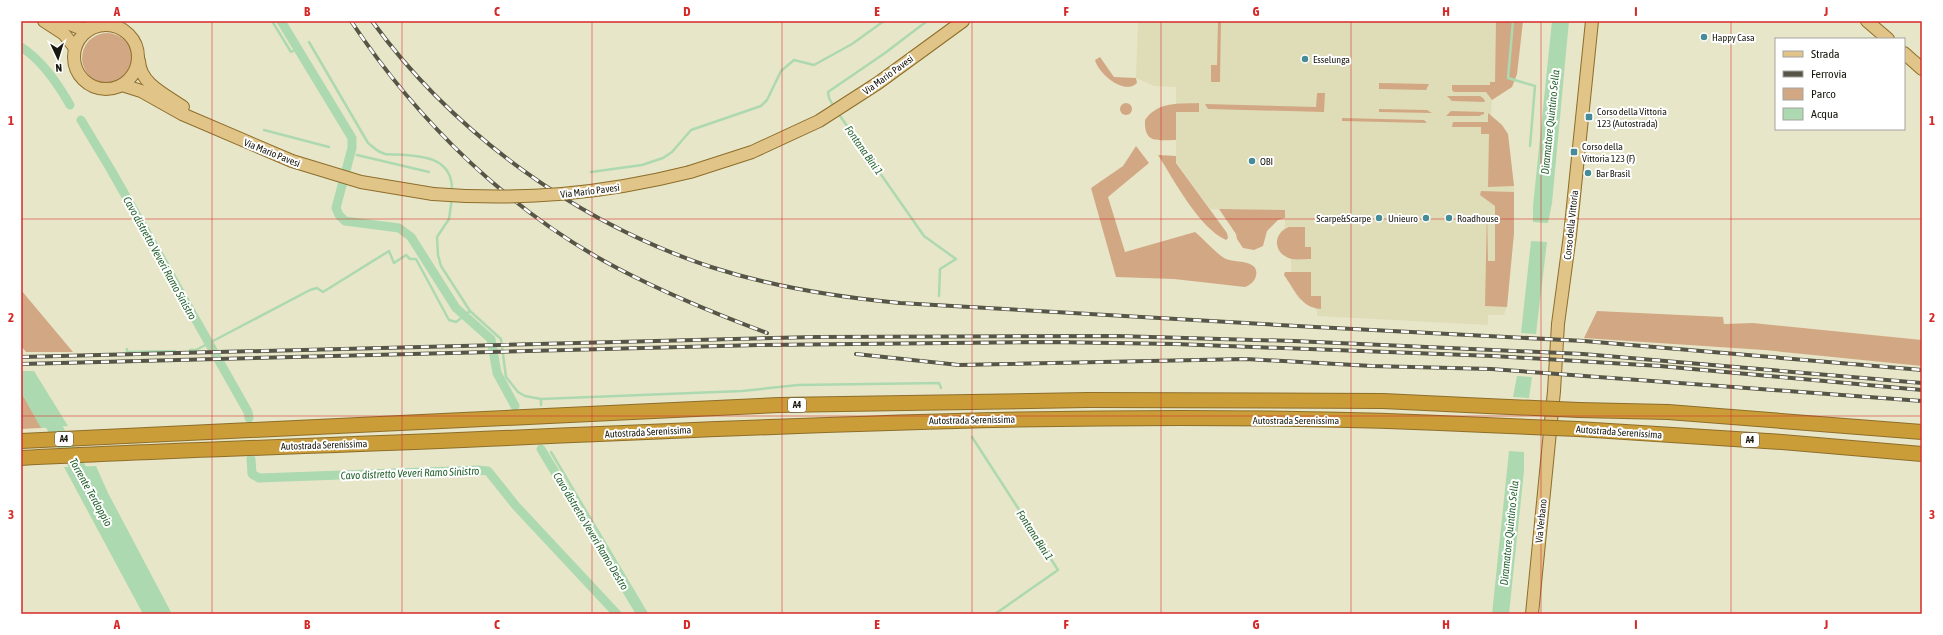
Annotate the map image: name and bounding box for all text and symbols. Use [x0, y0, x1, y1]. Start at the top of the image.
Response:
text: A [113, 4, 121, 19]
text: B [304, 4, 311, 19]
text: C [494, 4, 500, 19]
text: D [683, 4, 691, 19]
text: E [874, 4, 880, 19]
text: F [1063, 4, 1069, 19]
text: G [1253, 4, 1260, 19]
text: H [1442, 4, 1450, 19]
text: I [1634, 4, 1638, 19]
text: J [1823, 4, 1828, 19]
marker: Happy Casa [1699, 32, 1709, 42]
place label: Happy Casa [1712, 32, 1755, 43]
north arrow [38, 38, 78, 78]
legend [1775, 38, 1905, 130]
text: Strada [1811, 47, 1840, 61]
street label: Via Mario Pavesi [861, 53, 915, 97]
marker: Esselunga [1300, 54, 1310, 64]
place label: Esselunga [1313, 54, 1350, 65]
text: N [55, 62, 62, 74]
text: Ferrovia [1811, 67, 1847, 81]
water label: Diramatore Quintino Sella [1539, 69, 1561, 175]
text: Parco [1811, 87, 1836, 101]
place label: Corso della Vittoria 123 (Autostrada) [1597, 106, 1667, 129]
text: Acqua [1811, 107, 1838, 121]
marker: Corso della Vittoria 123 (Autostrada) [1584, 112, 1594, 122]
text: 1 [8, 113, 14, 128]
text: 1 [1929, 113, 1935, 128]
water label: Fontana Bini 1 [843, 123, 885, 177]
street label: Via Mario Pavesi [242, 137, 302, 169]
place label: Corso della Vittoria 123 (F) [1582, 141, 1635, 164]
marker: Corso della Vittoria 123 (F) [1569, 147, 1579, 157]
marker: OBI [1247, 156, 1257, 166]
place label: OBI [1260, 156, 1273, 167]
marker: Bar Brasil [1583, 168, 1593, 178]
place label: Bar Brasil [1596, 168, 1631, 179]
street label: Via Mario Pavesi [560, 182, 620, 200]
street label: Corso della Vittoria [1562, 189, 1580, 260]
water label: Cavo distretto Veveri Ramo Sinistro [121, 194, 199, 322]
place label: Scarpe&Scarpe [1316, 213, 1371, 224]
marker: Scarpe&Scarpe [1374, 213, 1384, 223]
place label: Unieuro [1388, 213, 1418, 224]
marker: Unieuro [1421, 213, 1431, 223]
marker: Roadhouse [1444, 213, 1454, 223]
place label: Roadhouse [1457, 213, 1499, 224]
text: 2 [8, 310, 14, 325]
text: 2 [1929, 310, 1935, 325]
road number: A4 [788, 398, 806, 412]
street label: Autostrada Serenissima [929, 414, 1016, 426]
street label: Autostrada Serenissima [1253, 415, 1340, 426]
street label: Autostrada Serenissima [605, 424, 692, 440]
street label: Autostrada Serenissima [1576, 424, 1663, 441]
road number: A4 [55, 432, 73, 446]
road number: A4 [1741, 433, 1759, 447]
street label: Autostrada Serenissima [281, 438, 368, 452]
water label: Torrente Terdoppio [67, 456, 115, 528]
water label: Cavo distretto Veveri Ramo Sinistro [340, 465, 480, 481]
water label: Cavo distretto Veveri Ramo Destro [551, 470, 631, 592]
water label: Diramatore Quintino Sella [1498, 480, 1520, 586]
street label: Via Verbano [1533, 498, 1549, 544]
text: 3 [8, 507, 14, 522]
text: 3 [1929, 507, 1935, 522]
water label: Fontana Bini 1 [1014, 508, 1056, 562]
text: A [113, 617, 121, 632]
text: B [304, 617, 311, 632]
text: C [494, 617, 500, 632]
text: D [683, 617, 691, 632]
text: E [874, 617, 880, 632]
text: F [1063, 617, 1069, 632]
text: G [1253, 617, 1260, 632]
text: H [1442, 617, 1450, 632]
text: I [1634, 617, 1638, 632]
text: J [1823, 617, 1828, 632]

